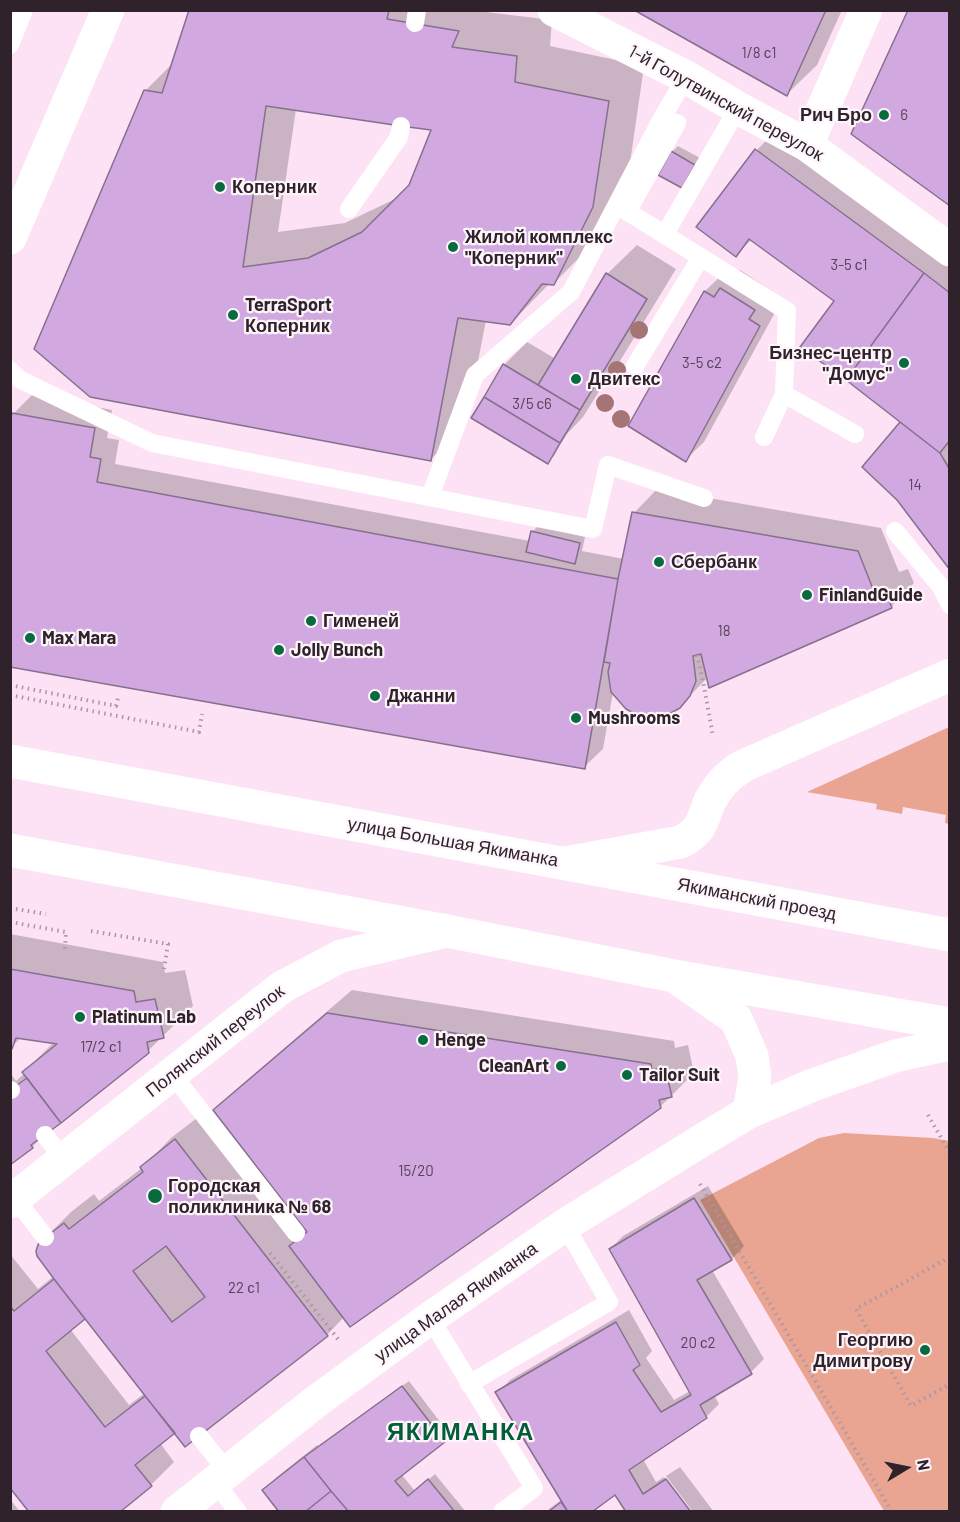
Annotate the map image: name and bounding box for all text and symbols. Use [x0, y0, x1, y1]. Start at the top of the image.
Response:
street label: 1-й Голутвинский переулок [625, 40, 827, 166]
house number: 1/8 с1 [742, 44, 776, 62]
place label: Рич Бро [800, 104, 872, 126]
house number: 6 [900, 106, 908, 124]
marker: Рич Бро [877, 108, 891, 122]
place label: Коперник [232, 176, 317, 198]
marker: Коперник [213, 180, 227, 194]
place label: Жилой комплекс "Коперник" [465, 226, 613, 268]
marker: Жилой комплекс "Коперник" [446, 240, 460, 254]
house number: 3-5 с1 [830, 256, 868, 274]
place label: TerraSport Коперник [245, 294, 332, 336]
marker: TerraSport Коперник [226, 308, 240, 322]
place label: Бизнес-центр "Домус" [769, 342, 892, 385]
house number: 3-5 с2 [682, 354, 722, 372]
marker: Бизнес-центр "Домус" [897, 356, 911, 370]
place label: Двитекс [588, 368, 661, 390]
marker: Двитекс [569, 372, 583, 386]
house number: 3/5 с6 [512, 395, 552, 413]
house number: 14 [908, 476, 922, 494]
place label: Сбербанк [671, 551, 757, 573]
marker: Сбербанк [652, 555, 666, 569]
place label: FinlandGuide [819, 584, 923, 606]
marker: FinlandGuide [800, 588, 814, 602]
place label: Гименей [323, 610, 399, 632]
marker: Гименей [304, 614, 318, 628]
house number: 18 [717, 622, 731, 640]
place label: Max Mara [42, 627, 116, 649]
marker: Max Mara [23, 631, 37, 645]
place label: Jolly Bunch [291, 639, 383, 661]
marker: Jolly Bunch [272, 643, 286, 657]
place label: Джанни [387, 685, 456, 707]
marker: Джанни [368, 689, 382, 703]
place label: Mushrooms [588, 707, 680, 729]
marker: Mushrooms [569, 711, 583, 725]
street label: улица Большая Якиманка [346, 813, 560, 871]
street label: Якиманский проезд [676, 873, 838, 925]
street label: Полянский переулок [141, 980, 289, 1102]
place label: Platinum Lab [92, 1006, 196, 1028]
marker: Platinum Lab [73, 1010, 87, 1024]
place label: Henge [435, 1029, 486, 1051]
marker: Henge [416, 1033, 430, 1047]
house number: 17/2 с1 [80, 1038, 122, 1056]
place label: CleanArt [479, 1055, 549, 1077]
marker: CleanArt [554, 1059, 568, 1073]
place label: Tailor Suit [639, 1064, 720, 1086]
marker: Tailor Suit [620, 1068, 634, 1082]
house number: 15/20 [398, 1162, 434, 1180]
place label: Городская поликлиника № 68 [168, 1175, 331, 1218]
marker: Городская поликлиника № 68 [146, 1187, 164, 1205]
street label: улица Малая Якиманка [370, 1238, 542, 1366]
house number: 22 с1 [228, 1279, 260, 1297]
place label: Георгию Димитрову [813, 1329, 913, 1372]
house number: 20 с2 [680, 1334, 716, 1352]
marker: Георгию Димитрову [918, 1343, 932, 1357]
district label: ЯКИМАНКА [387, 1418, 535, 1446]
north arrow [876, 1438, 936, 1498]
text: N [914, 1458, 934, 1472]

